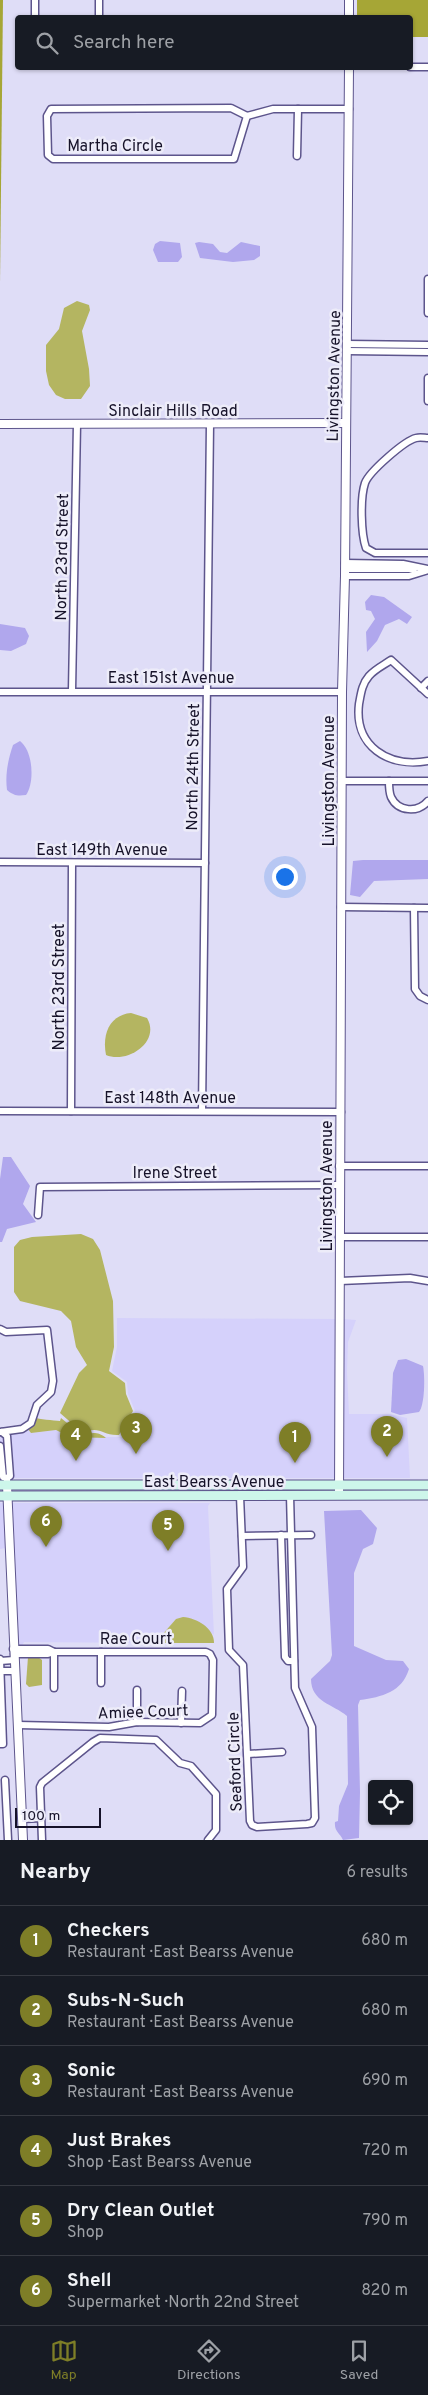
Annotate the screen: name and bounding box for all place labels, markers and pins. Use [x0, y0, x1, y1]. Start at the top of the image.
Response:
pin: 3 [120, 1413, 152, 1454]
pin: 2 [371, 1416, 403, 1457]
pin: 4 [60, 1420, 92, 1461]
pin: 1 [279, 1422, 311, 1463]
pin: 6 [30, 1506, 62, 1547]
pin: 5 [152, 1510, 184, 1551]

